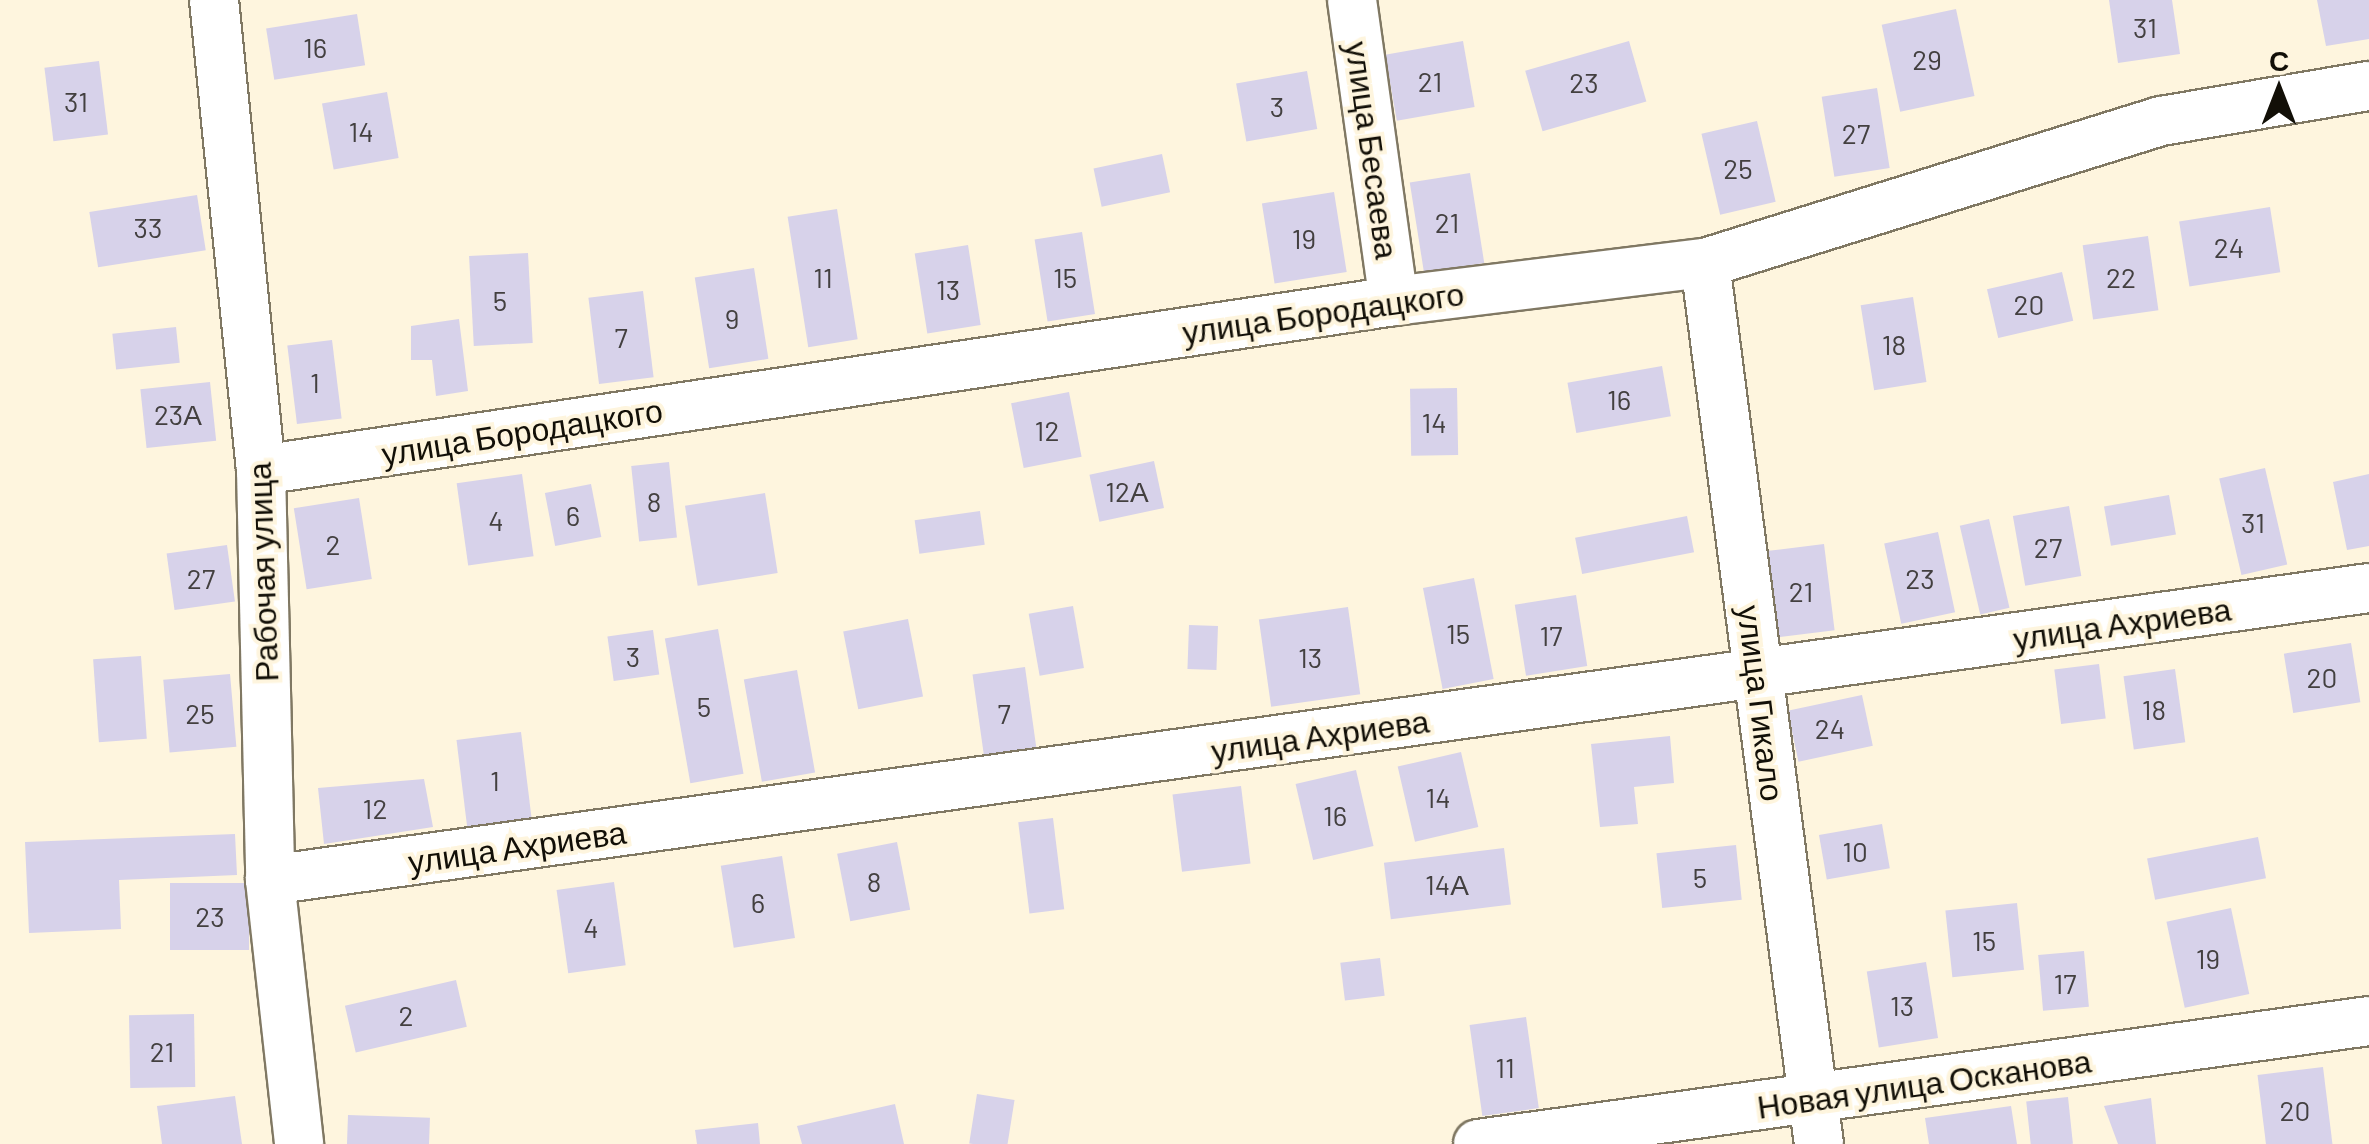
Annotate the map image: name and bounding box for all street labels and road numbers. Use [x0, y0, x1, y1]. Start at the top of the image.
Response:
street label: улица Бесаева [1339, 39, 1407, 261]
street label: улица Бородацкого [1180, 273, 1466, 351]
street label: улица Бородацкого [379, 390, 665, 472]
street label: Рабочая улица [239, 462, 285, 682]
street label: улица Ахриева [2011, 589, 2233, 657]
street label: улица Гикало [1731, 603, 1793, 803]
street label: улица Ахриева [1209, 701, 1431, 769]
street label: улица Ахриева [406, 812, 628, 880]
street label: Новая улица Осканова [1755, 1041, 2093, 1125]

